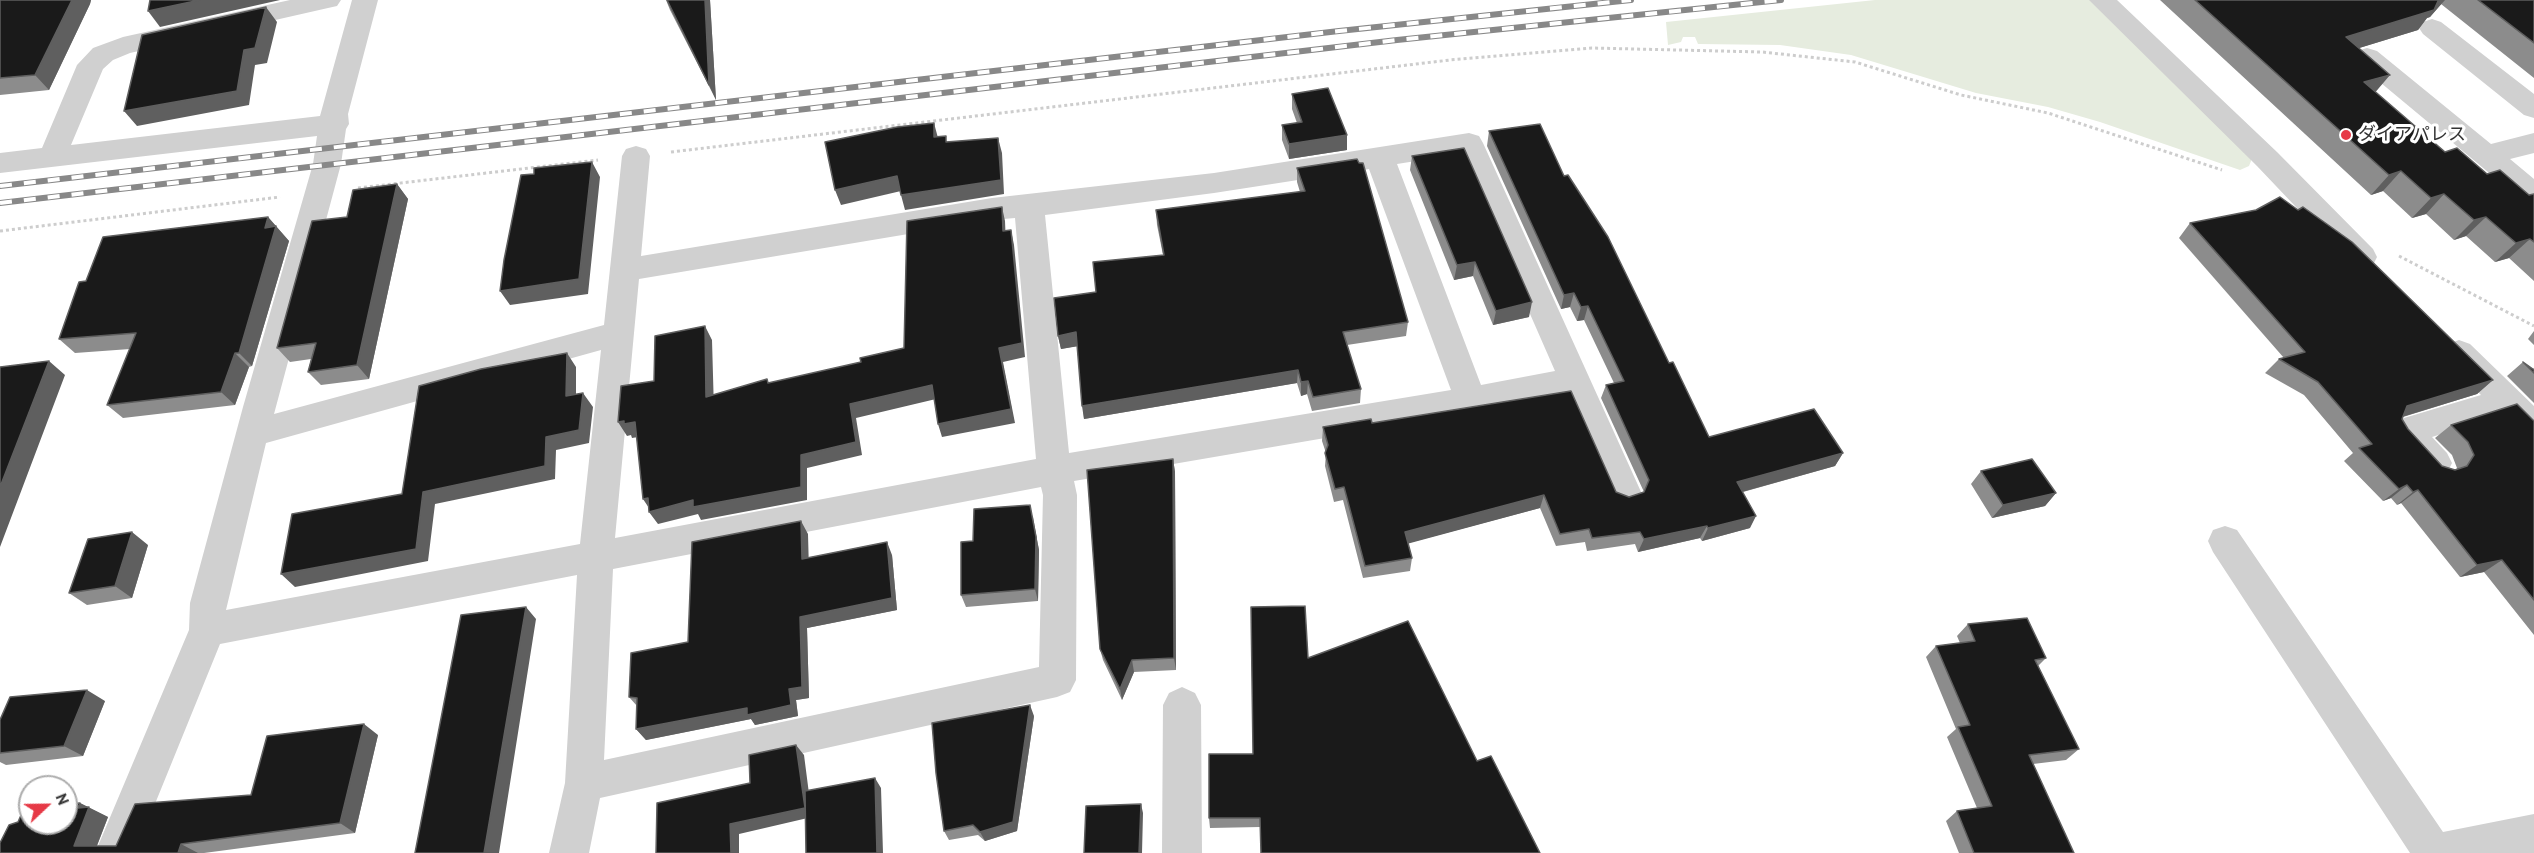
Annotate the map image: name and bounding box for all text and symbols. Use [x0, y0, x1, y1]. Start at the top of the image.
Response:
place label: ダイアパレス [2358, 124, 2466, 146]
marker: ダイアパレス [2339, 128, 2353, 142]
north arrow [18, 775, 78, 835]
text: N [52, 790, 74, 808]

